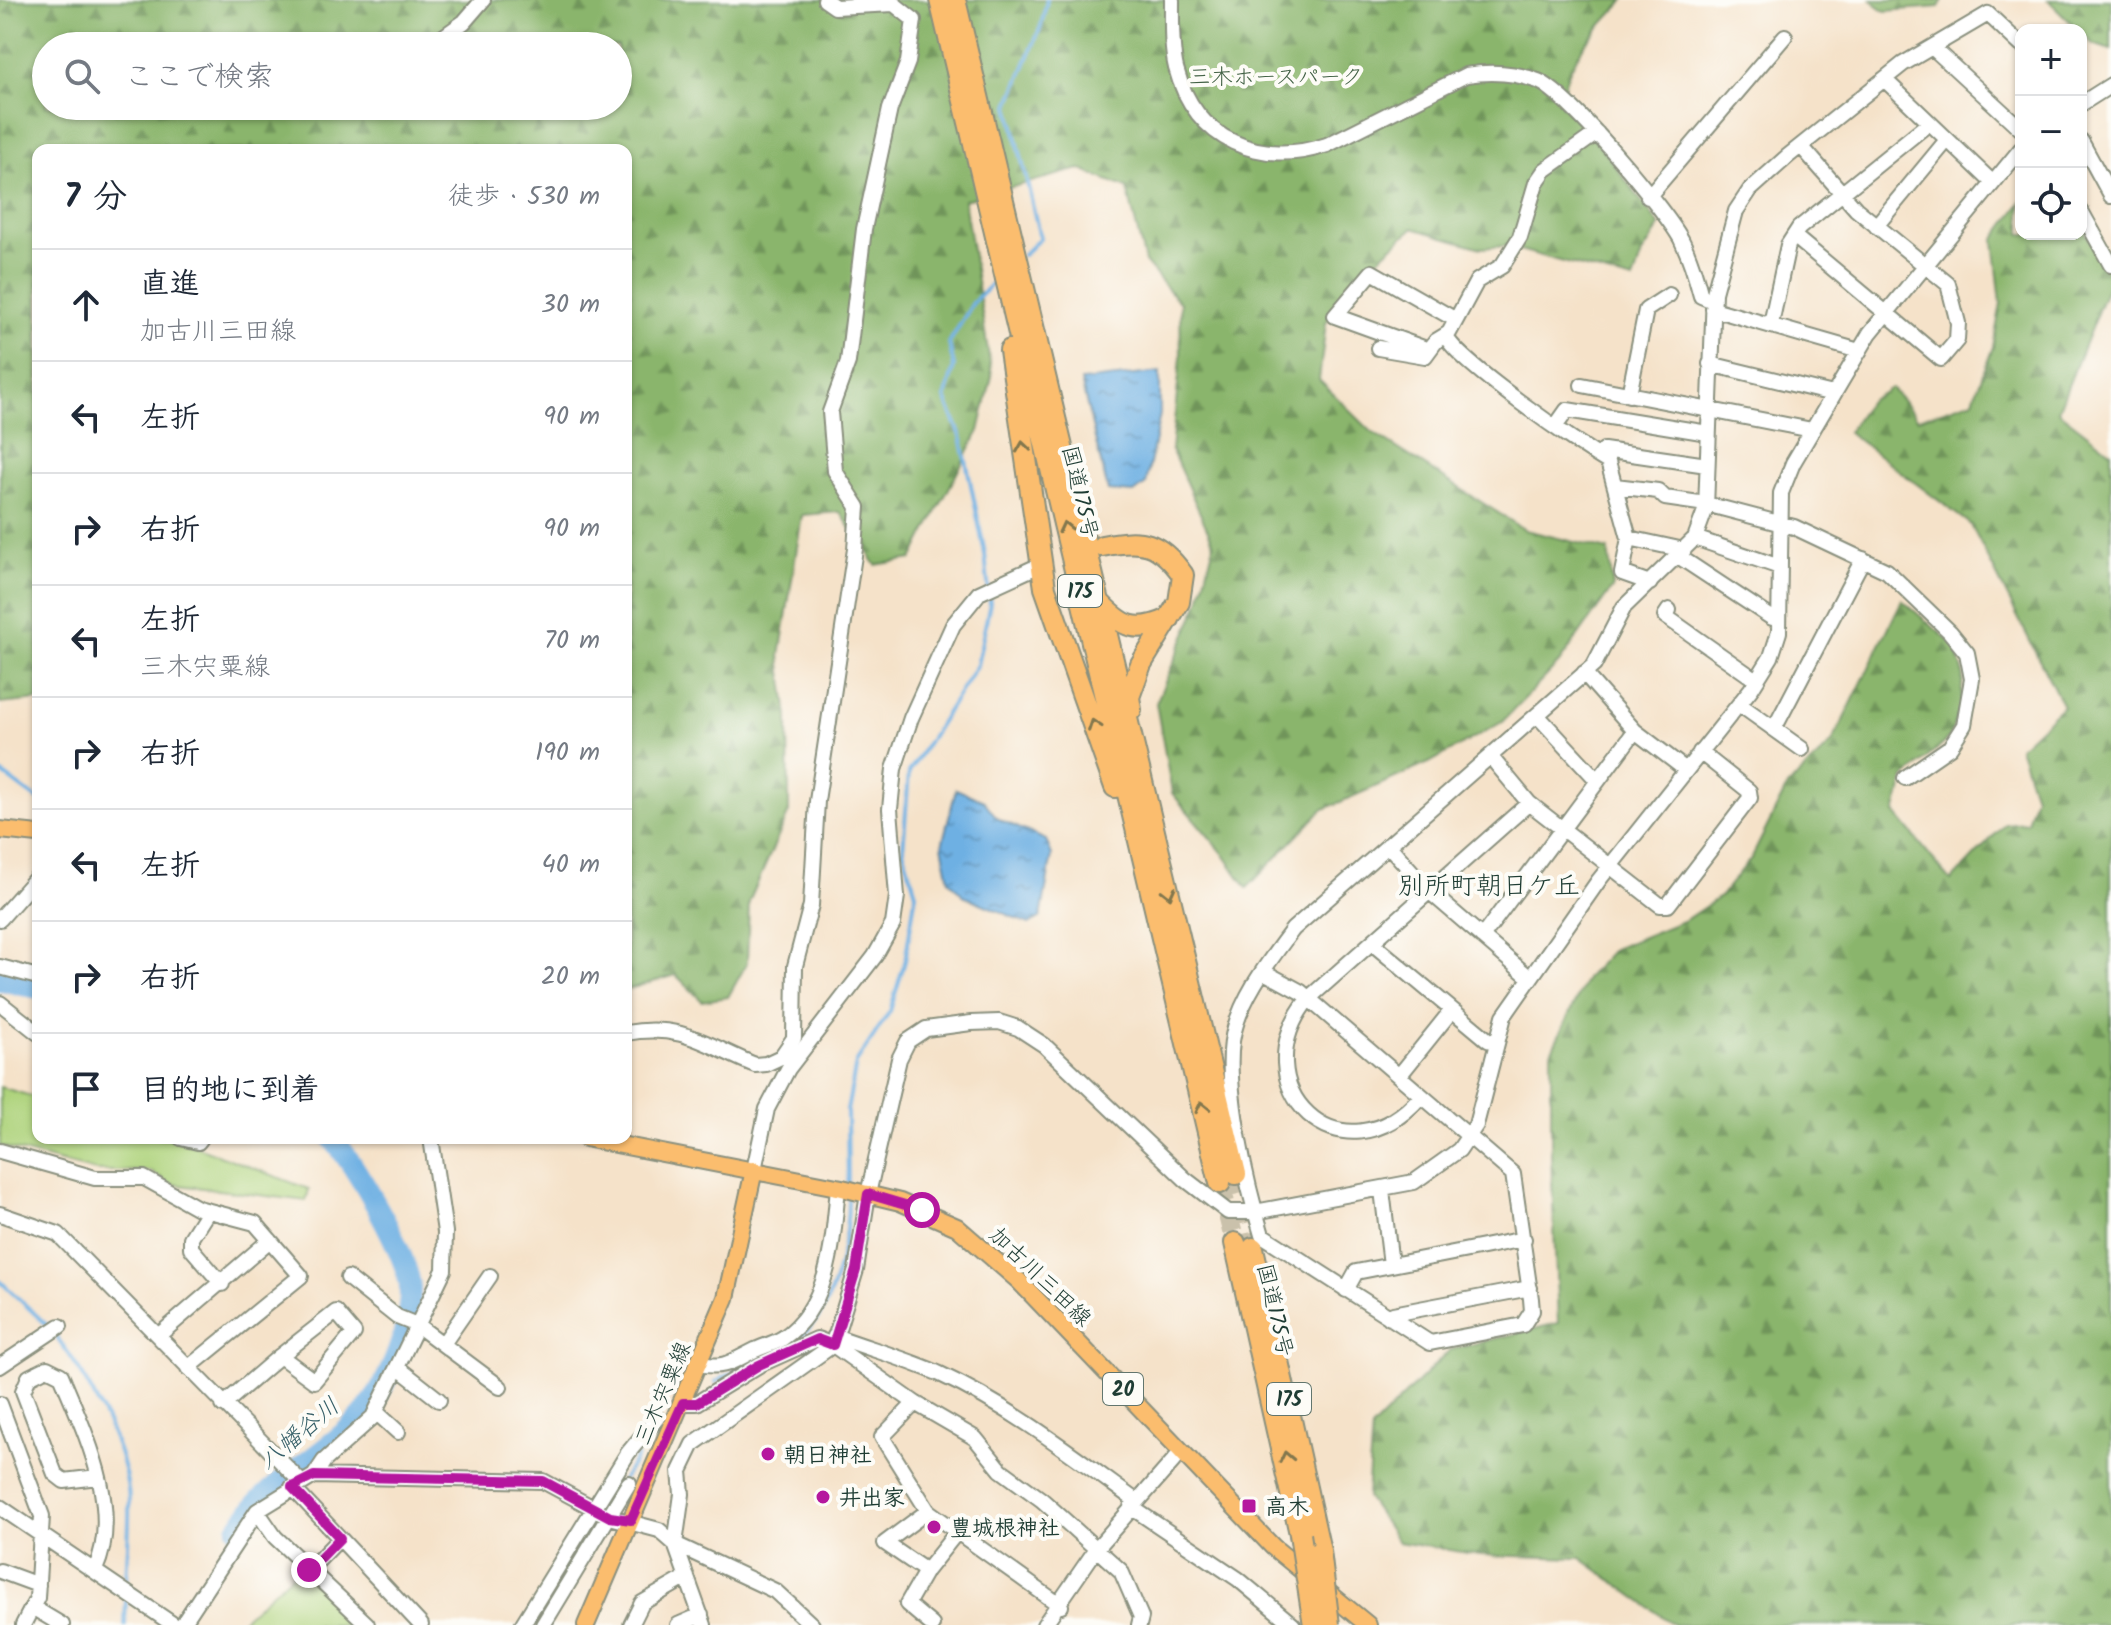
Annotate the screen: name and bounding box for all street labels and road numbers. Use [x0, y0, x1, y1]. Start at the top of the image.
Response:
street label: 国道175号 [1051, 442, 1106, 543]
road number: 175 [1058, 575, 1102, 607]
street label: 加古川三田線 [980, 1219, 1099, 1336]
street label: 国道175号 [1246, 1260, 1301, 1361]
street label: 三木宍粟線 [627, 1337, 702, 1451]
road number: 20 [1103, 1373, 1143, 1405]
road number: 175 [1267, 1383, 1311, 1415]

